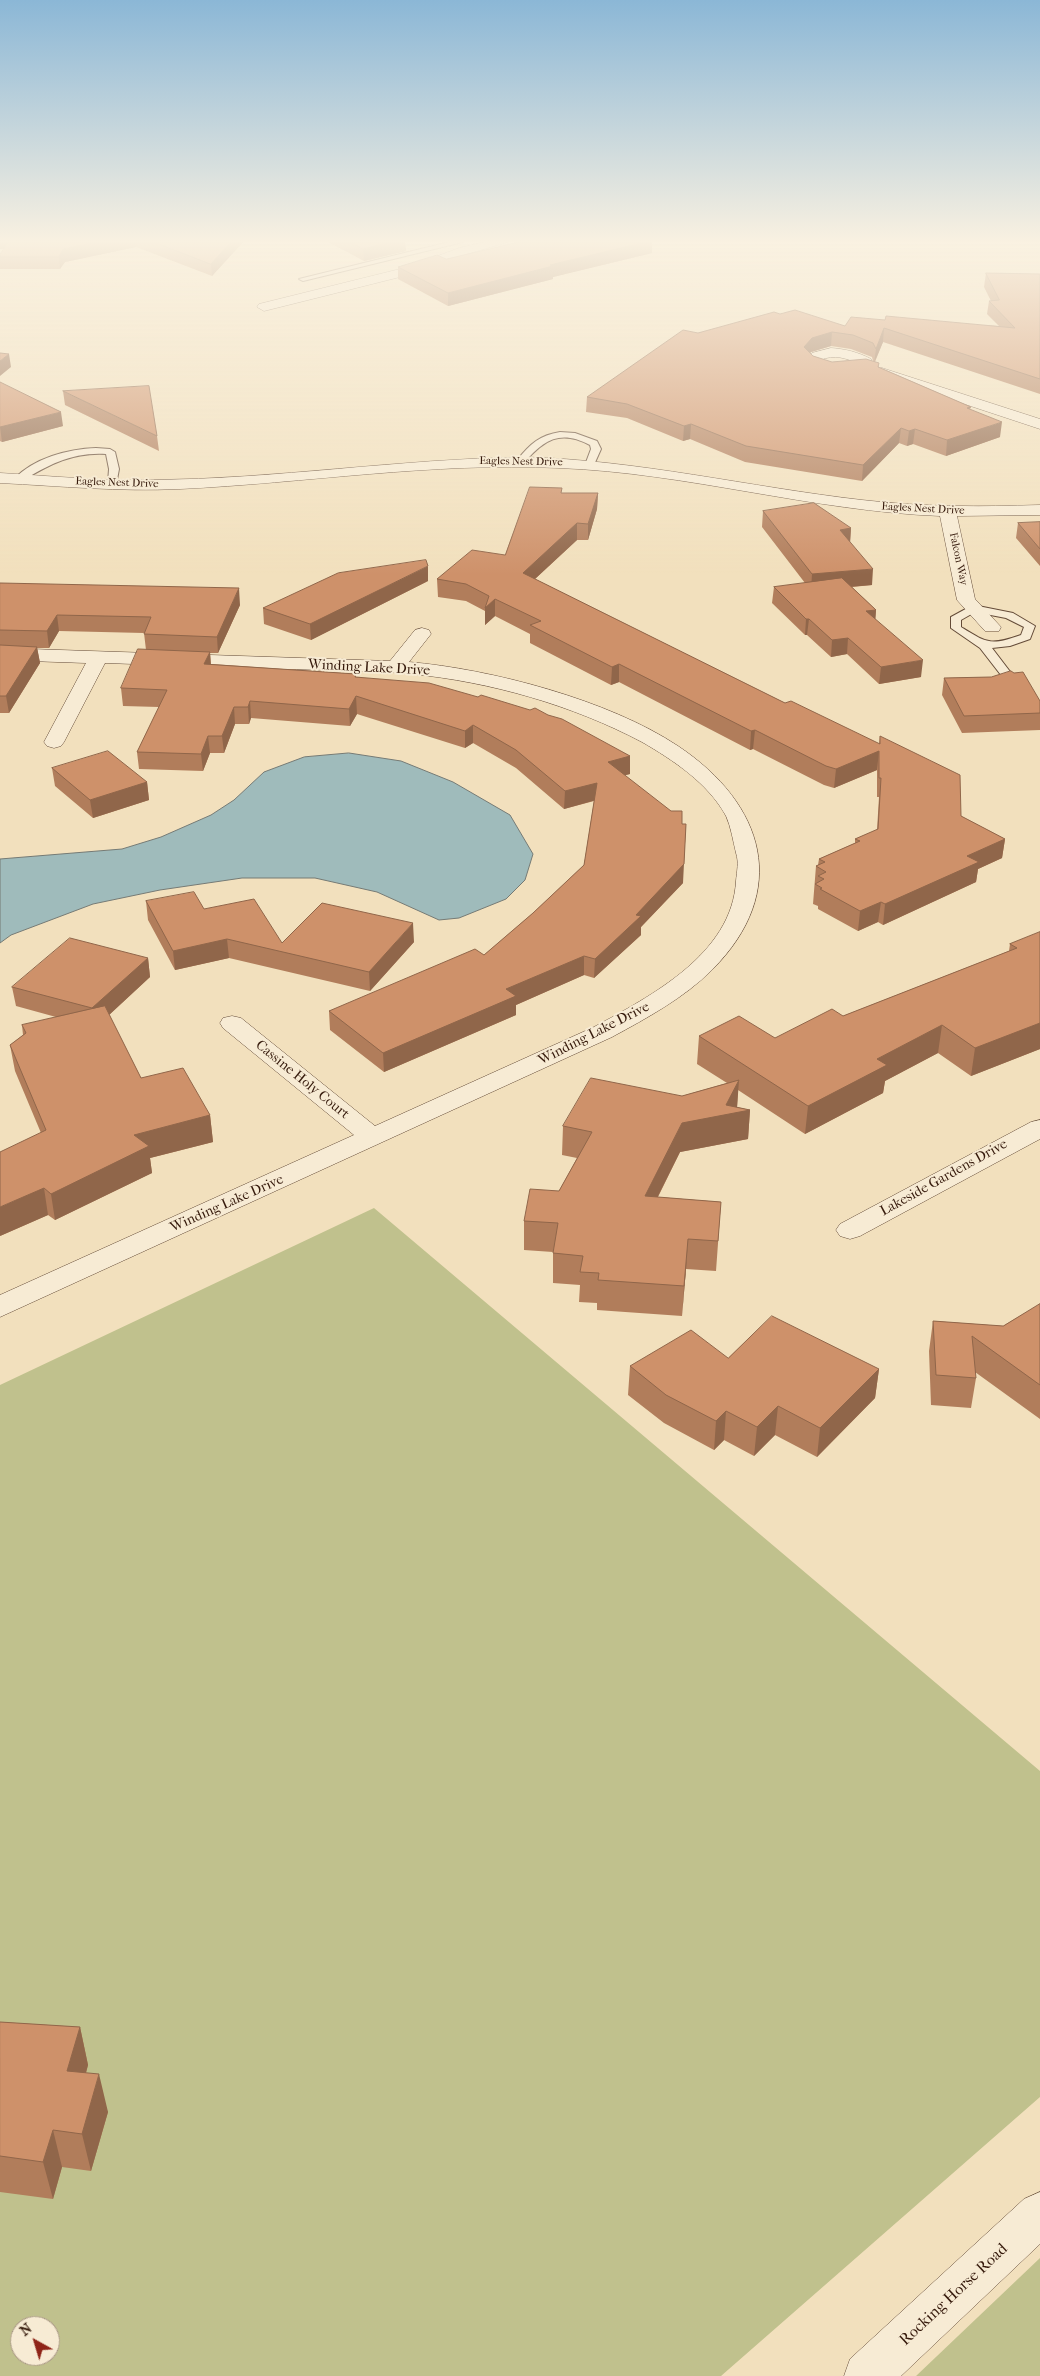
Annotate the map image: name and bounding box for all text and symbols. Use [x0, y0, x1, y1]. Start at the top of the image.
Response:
street label: Eagles Nest Drive [479, 455, 563, 469]
street label: Eagles Nest Drive [75, 475, 159, 491]
street label: Eagles Nest Drive [881, 500, 965, 518]
street label: Falcon Way [946, 531, 970, 587]
street label: Winding Lake Drive [307, 656, 431, 680]
street label: Winding Lake Drive [536, 999, 652, 1069]
street label: Cassine Holy Court [252, 1037, 352, 1123]
street label: Lakeside Gardens Drive [877, 1136, 1011, 1220]
street label: Winding Lake Drive [168, 1171, 286, 1237]
street label: Rocking Horse Road [896, 2240, 1012, 2350]
north arrow [10, 2316, 60, 2366]
text: N [16, 2320, 35, 2340]

